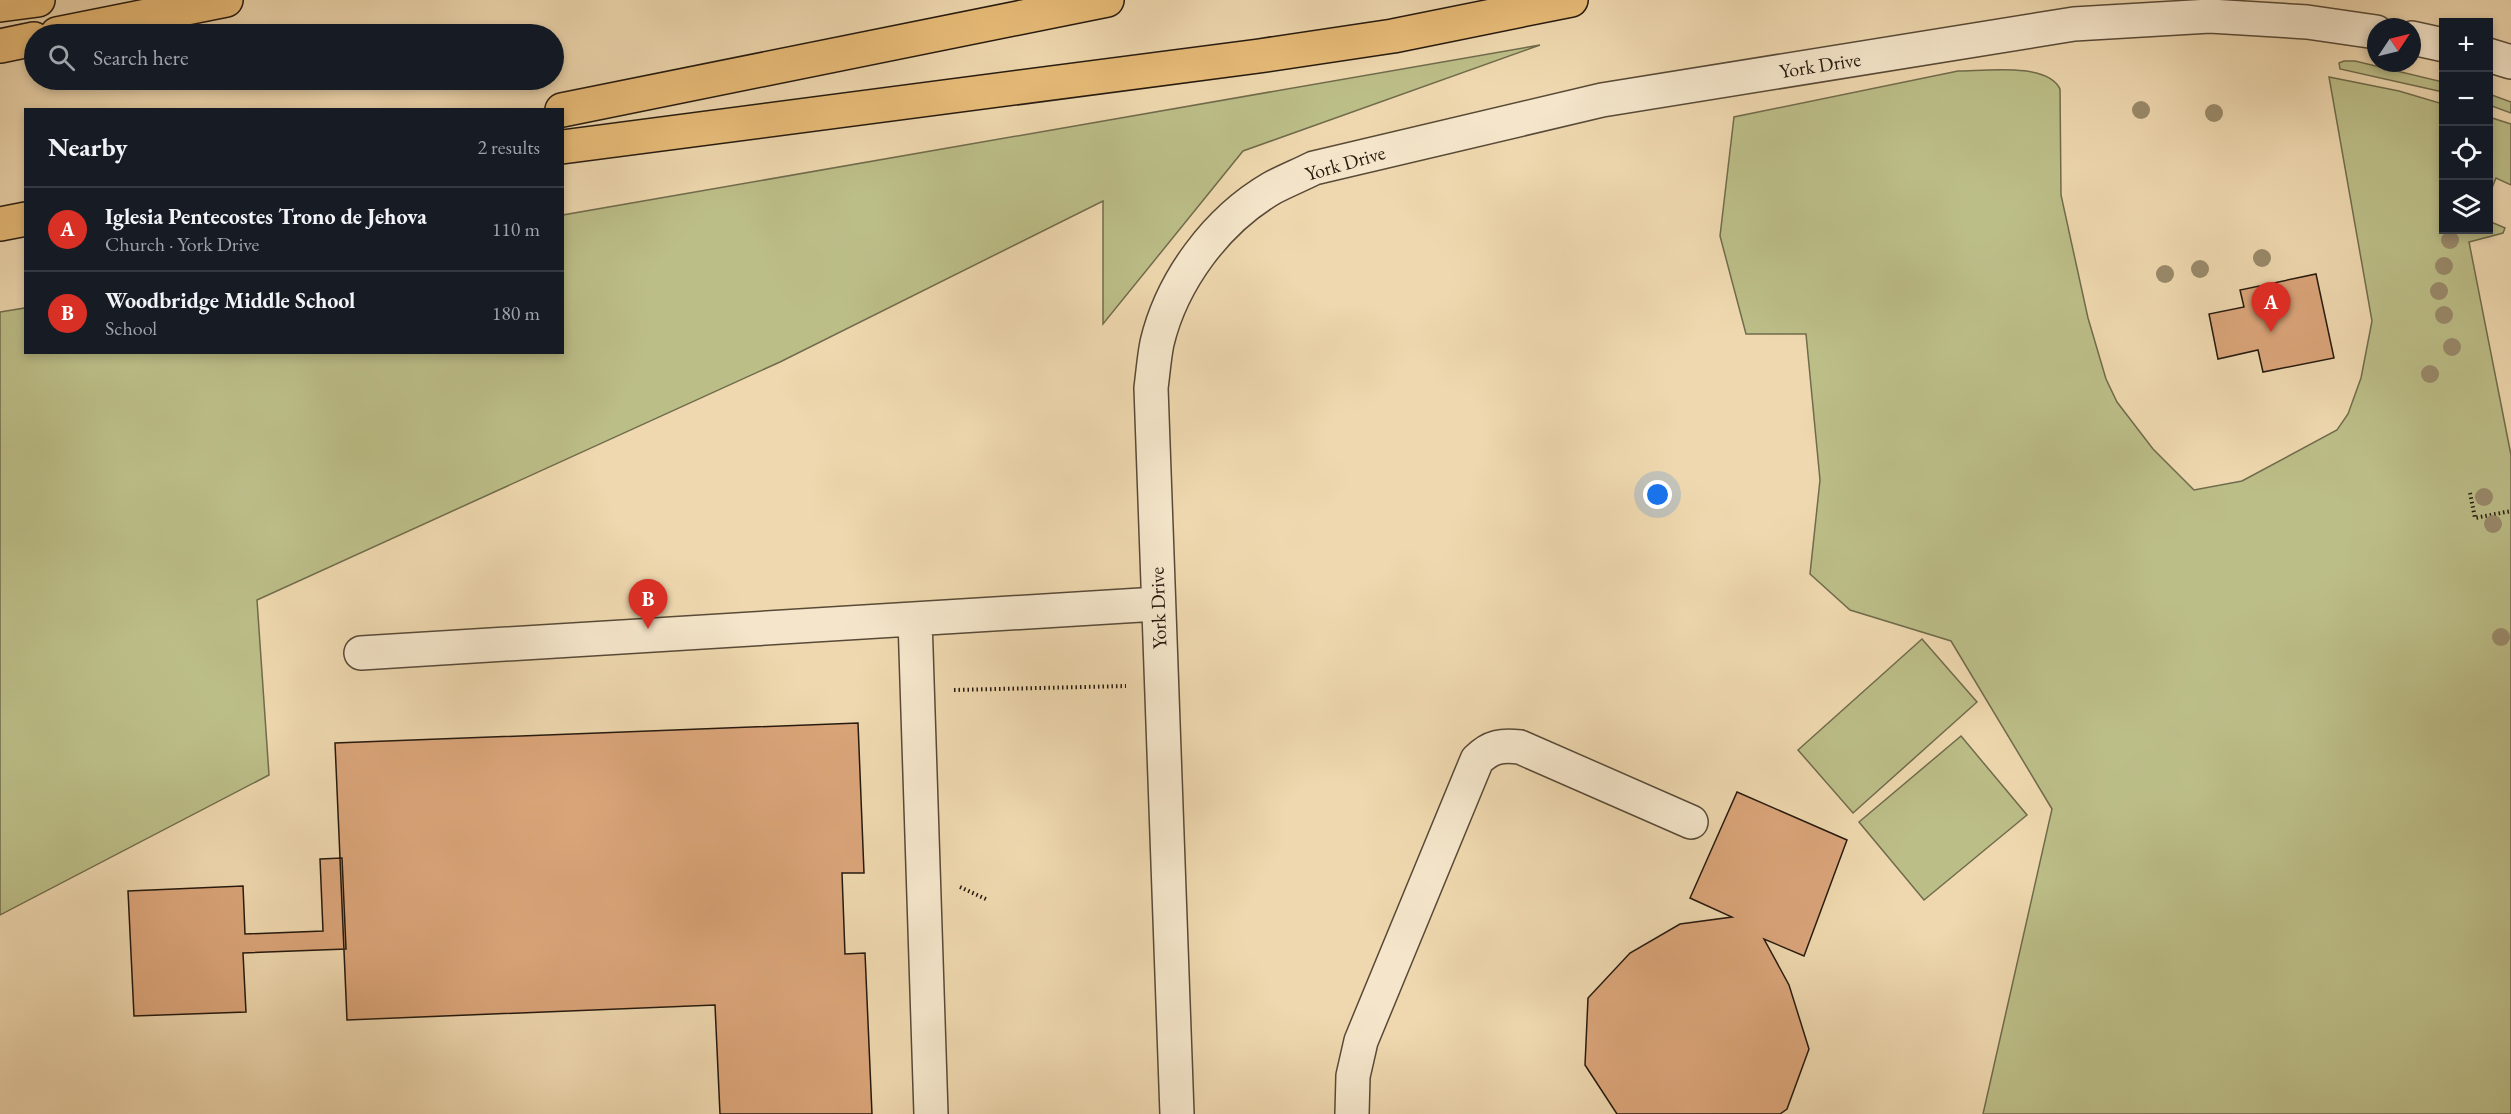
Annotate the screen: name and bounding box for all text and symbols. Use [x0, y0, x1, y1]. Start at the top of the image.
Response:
north arrow [2367, 18, 2421, 72]
map controls [2439, 18, 2493, 234]
button: + [2439, 18, 2493, 72]
search box [24, 24, 564, 90]
icon: search [45, 41, 78, 74]
text: Search here [93, 43, 188, 72]
street label: York Drive [1777, 46, 1863, 84]
button: − [2439, 72, 2493, 126]
button: locate [2439, 126, 2493, 180]
text: Nearby [48, 130, 128, 164]
text: 2 results [477, 134, 540, 160]
street label: York Drive [1302, 139, 1388, 187]
button: layers [2439, 180, 2493, 234]
text: Iglesia Pentecostes Trono de Jehova [105, 202, 427, 231]
text: A [60, 216, 75, 242]
text: 110 m [492, 216, 540, 242]
text: Church · York Drive [105, 231, 259, 257]
pin: A [2252, 282, 2290, 332]
text: Woodbridge Middle School [105, 286, 355, 315]
text: B [61, 300, 74, 326]
text: 180 m [492, 300, 540, 326]
text: School [105, 315, 157, 341]
your location [1643, 480, 1672, 509]
street label: York Drive [1144, 566, 1172, 650]
pin: B [628, 580, 668, 629]

